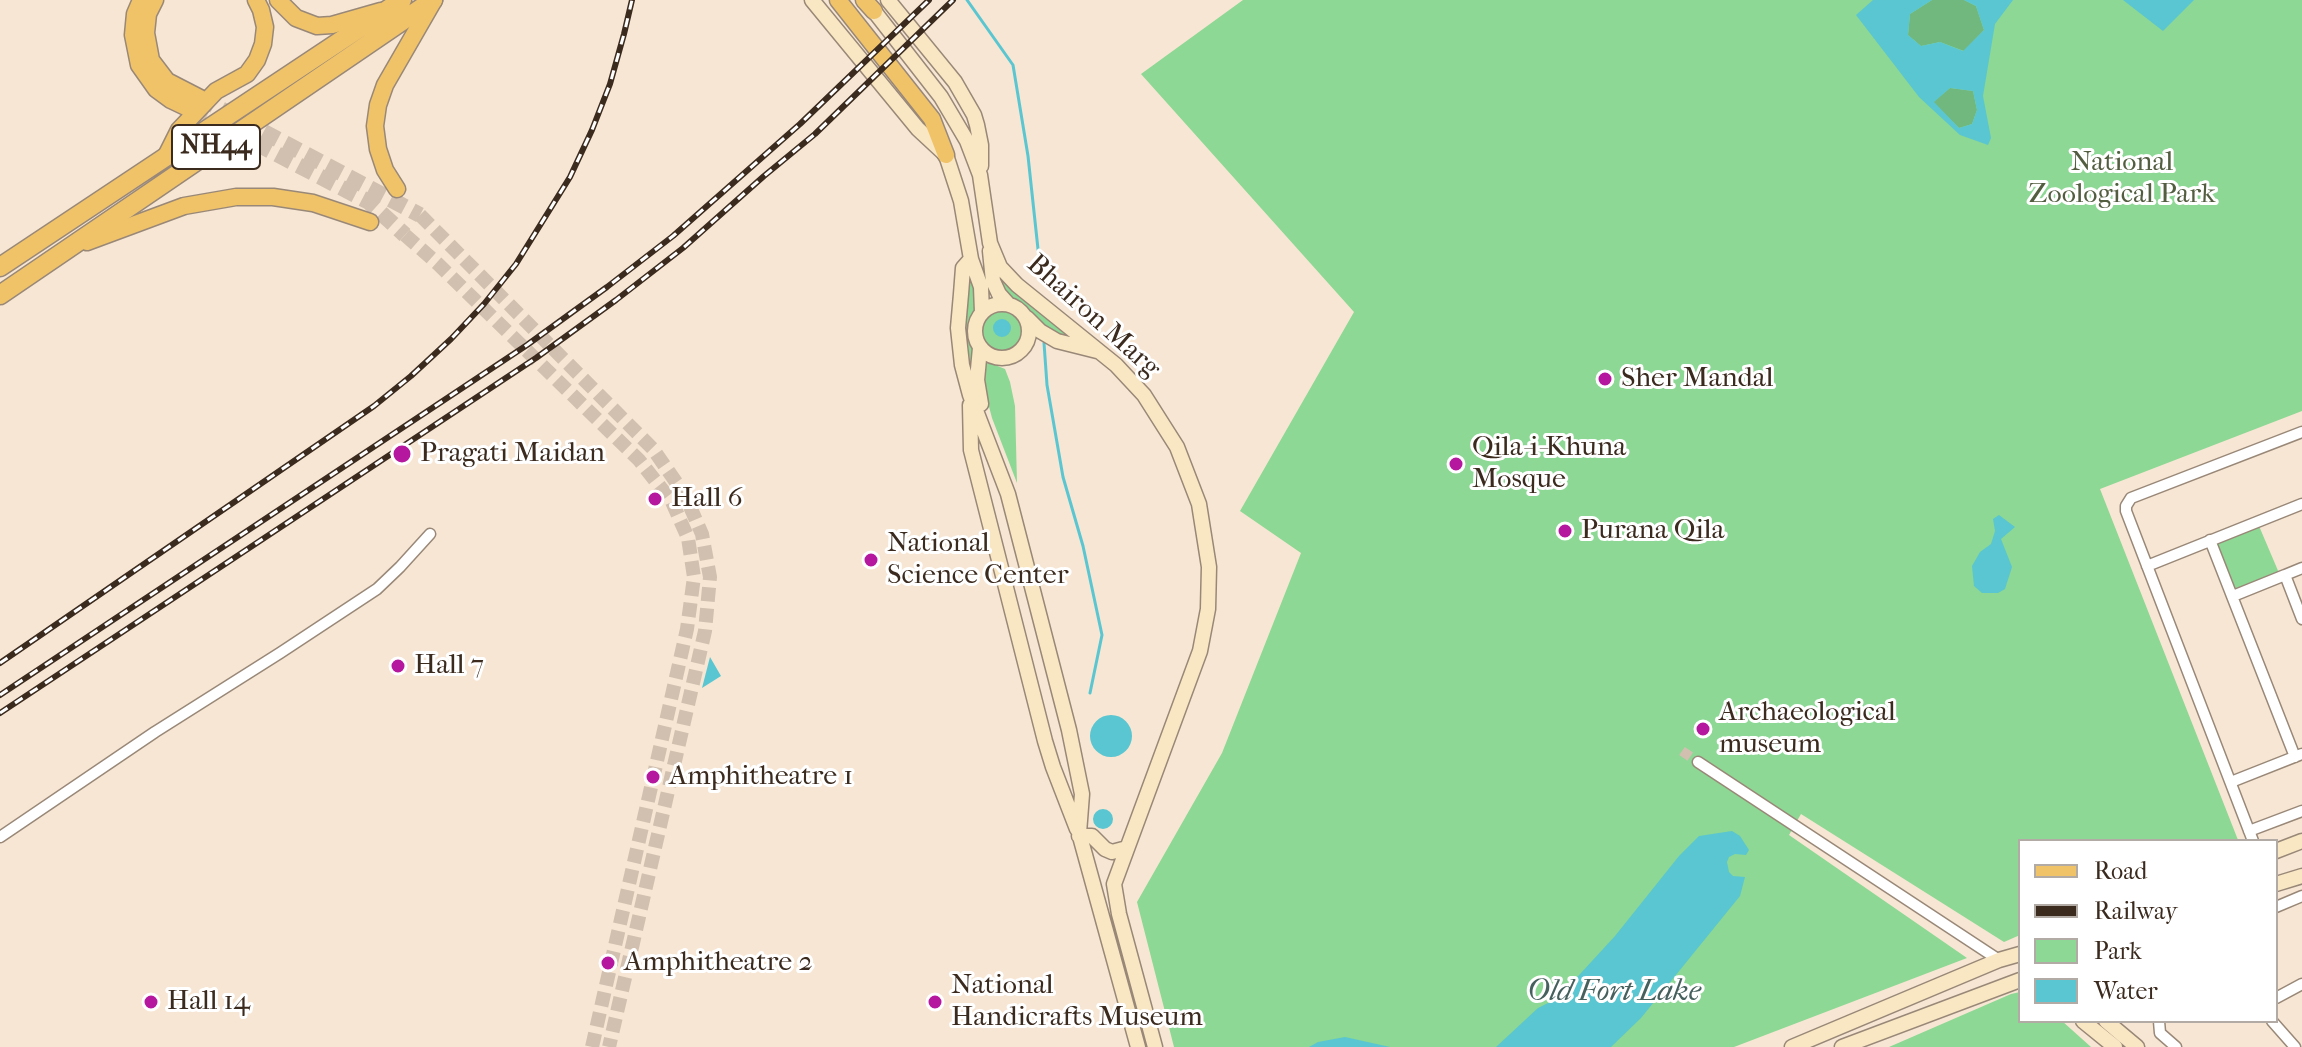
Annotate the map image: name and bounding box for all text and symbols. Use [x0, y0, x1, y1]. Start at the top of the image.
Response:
road number: NH44 [172, 125, 260, 169]
park label: National Zoological Park [2029, 146, 2215, 212]
street label: Bhairon Marg [1019, 248, 1167, 386]
place label: Sher Mandal [1621, 362, 1773, 396]
marker: Sher Mandal [1596, 370, 1614, 388]
place label: Qila-i-Khuna Mosque [1472, 431, 1626, 497]
place label: Pragati Maidan [420, 437, 605, 471]
marker: Pragati Maidan [391, 443, 413, 465]
marker: Qila-i-Khuna Mosque [1447, 455, 1465, 473]
place label: Hall 6 [671, 482, 743, 516]
marker: Hall 6 [646, 490, 664, 508]
place label: Purana Qila [1581, 514, 1724, 548]
marker: Purana Qila [1556, 522, 1574, 540]
place label: National Science Center [887, 527, 1069, 593]
marker: National Science Center [862, 551, 880, 569]
place label: Hall 7 [414, 649, 484, 683]
marker: Hall 7 [389, 657, 407, 675]
place label: Archaeological museum [1719, 696, 1896, 762]
marker: Archaeological museum [1694, 720, 1712, 738]
place label: Amphitheatre 1 [669, 760, 853, 794]
marker: Amphitheatre 1 [644, 768, 662, 786]
legend [2018, 839, 2278, 1023]
text: Road [2094, 857, 2147, 885]
text: Railway [2094, 897, 2177, 925]
text: Park [2094, 937, 2142, 965]
place label: Amphitheatre 2 [624, 946, 813, 980]
marker: Amphitheatre 2 [599, 954, 617, 972]
place label: National Handicrafts Museum [951, 969, 1203, 1035]
water label: Old Fort Lake [1527, 975, 1701, 1011]
text: Water [2094, 977, 2158, 1005]
place label: Hall 14 [167, 985, 250, 1019]
marker: Hall 14 [142, 993, 160, 1011]
marker: National Handicrafts Museum [926, 993, 944, 1011]

